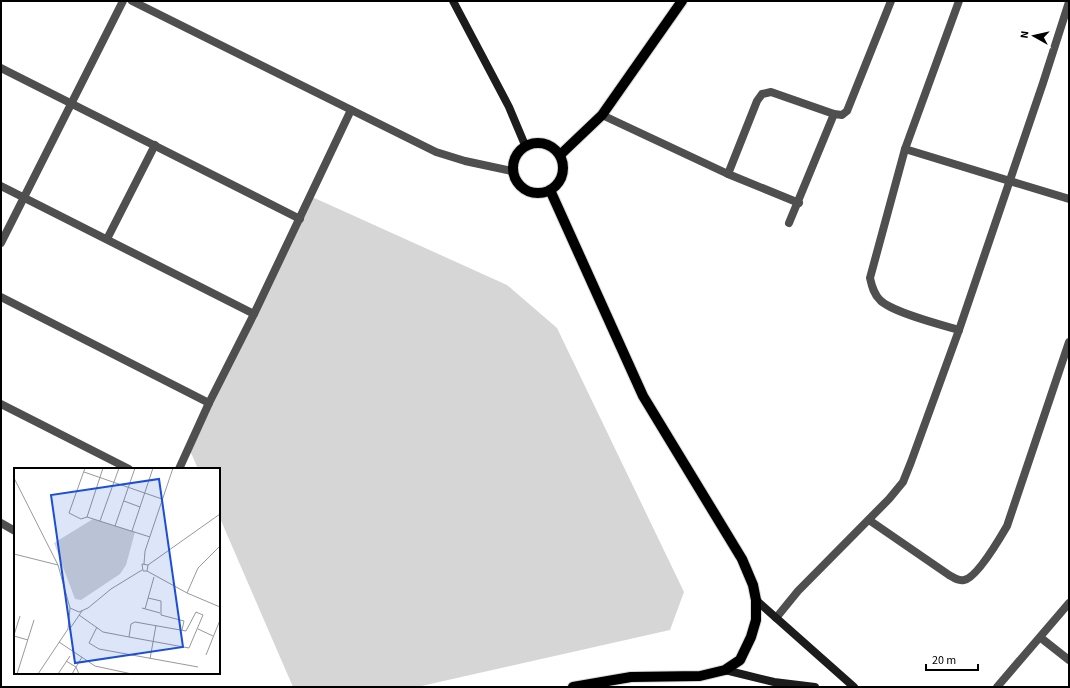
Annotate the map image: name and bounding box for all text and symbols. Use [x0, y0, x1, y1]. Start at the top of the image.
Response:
north arrow [1014, 16, 1054, 56]
text: N [1017, 30, 1033, 39]
inset map [14, 468, 220, 674]
scale bar [926, 646, 978, 672]
text: 20 m [932, 652, 956, 669]

